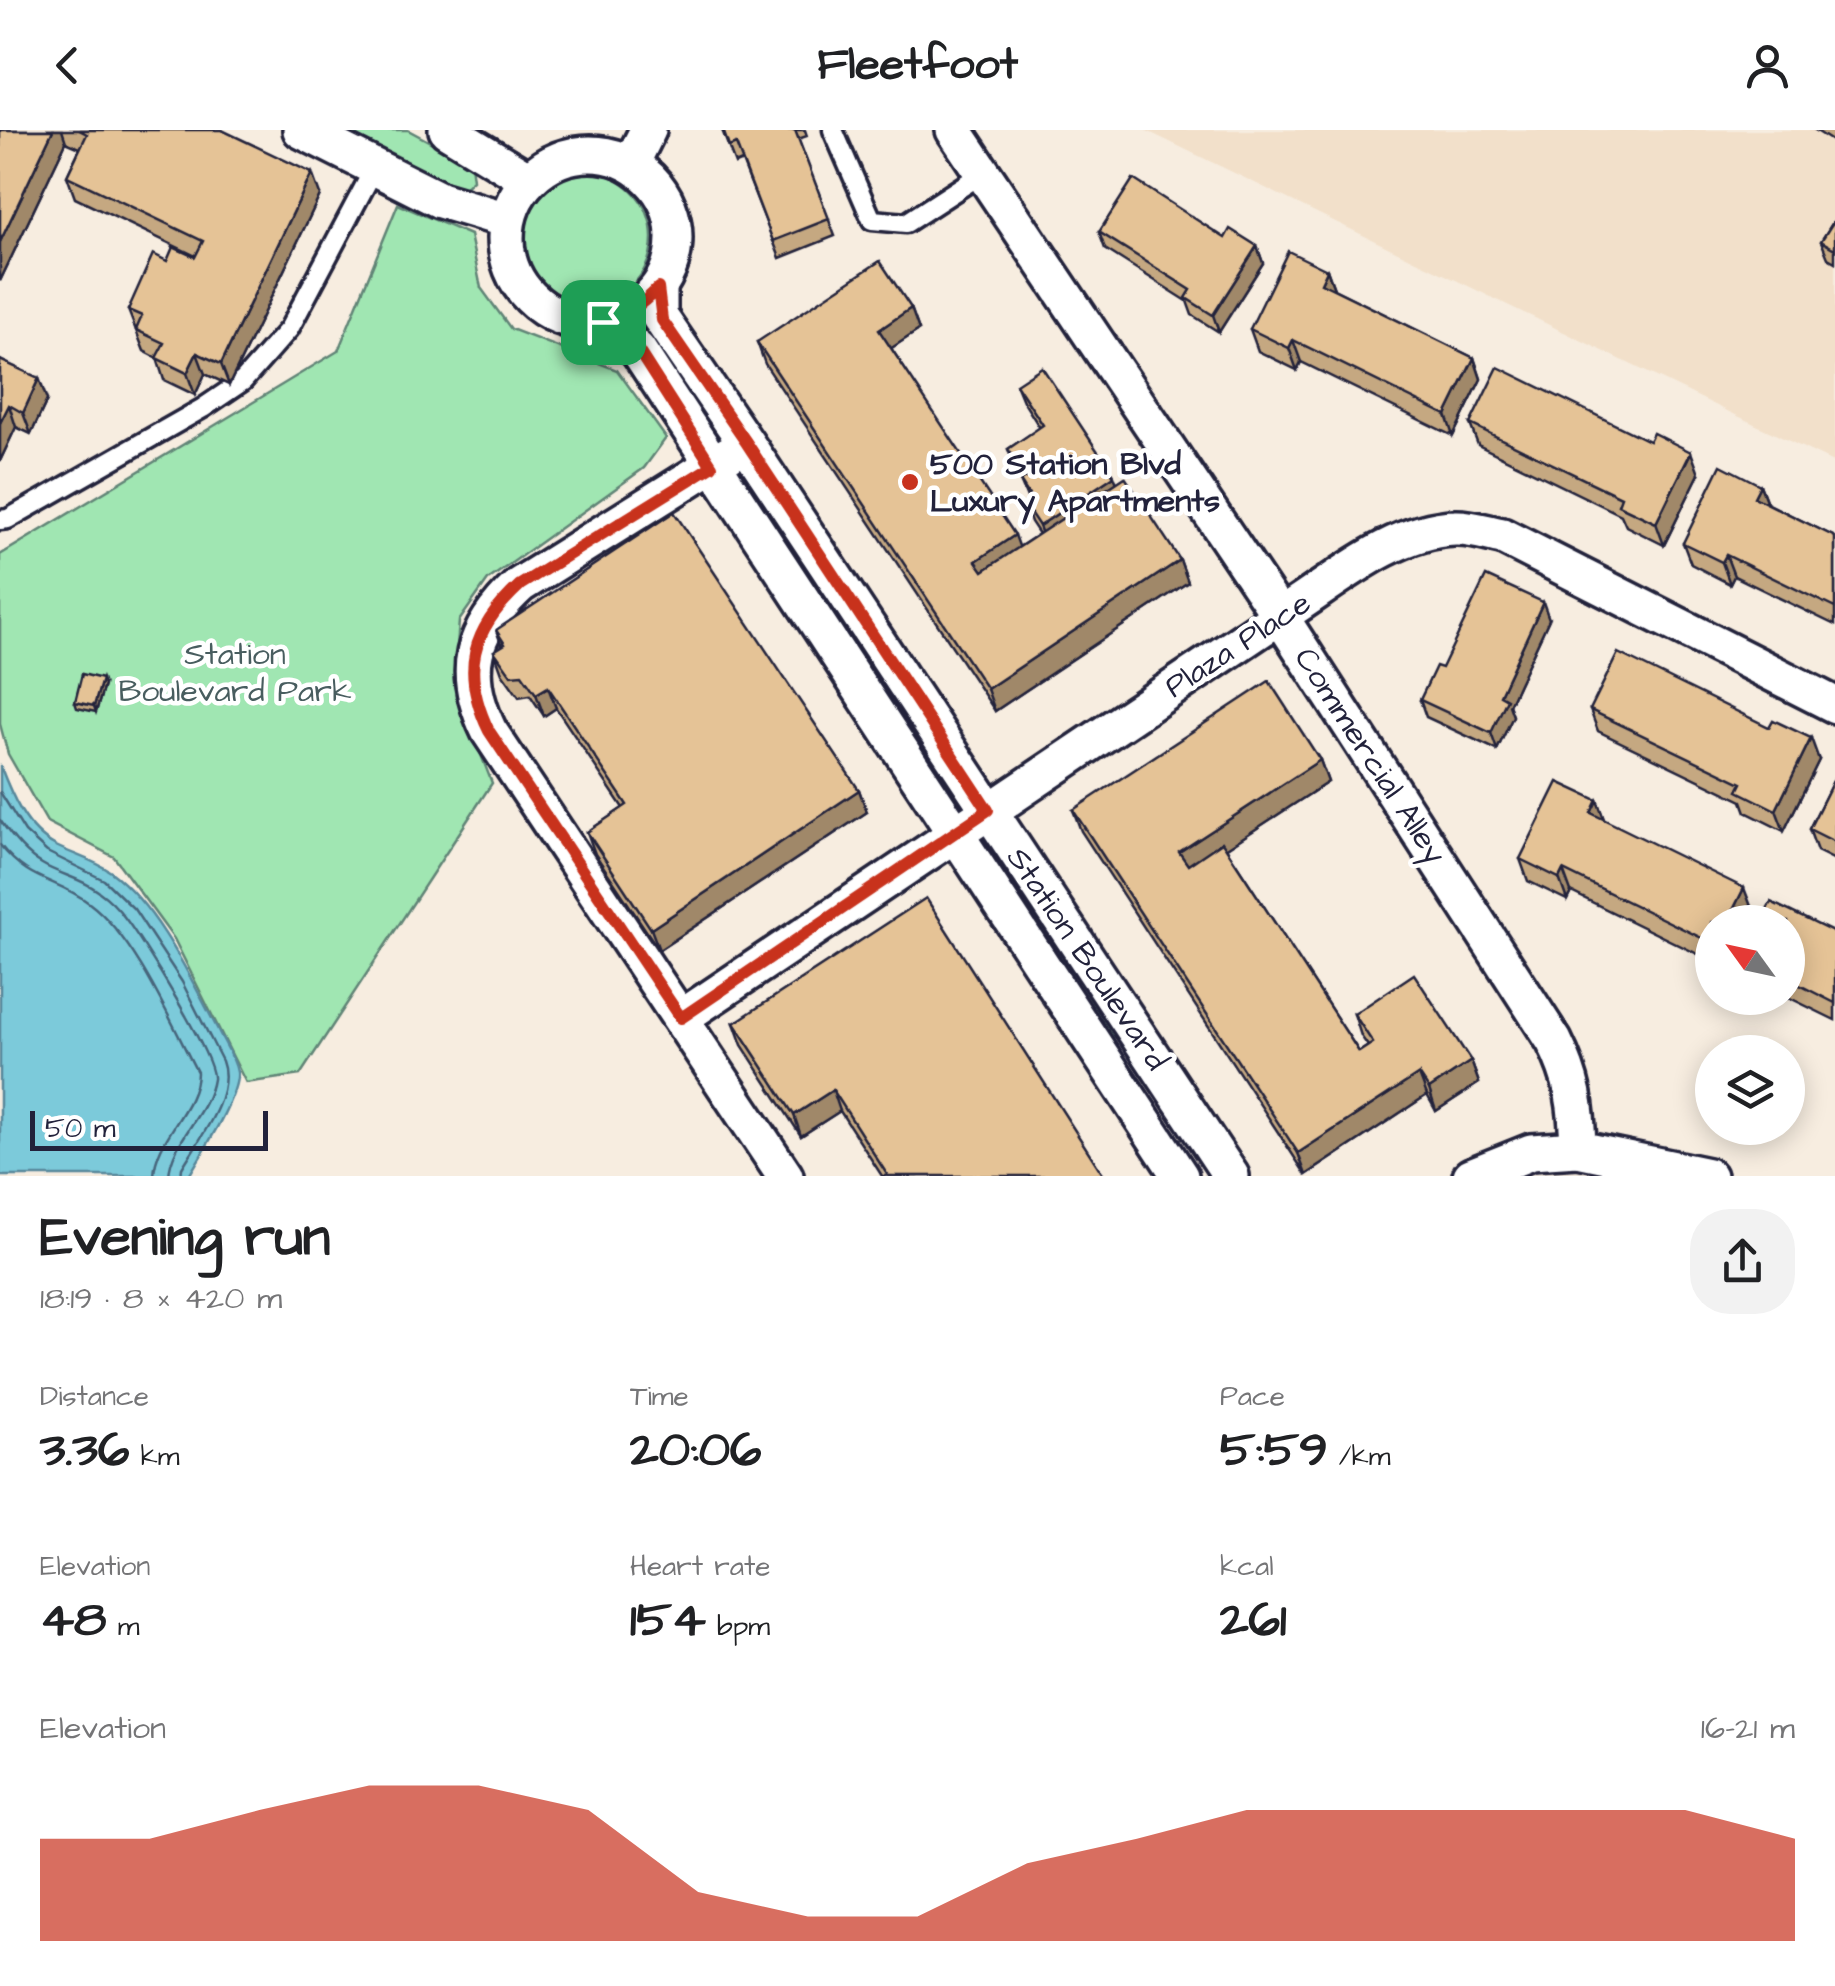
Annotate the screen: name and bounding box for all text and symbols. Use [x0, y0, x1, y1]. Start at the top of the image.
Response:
text: Fleetfoot [817, 34, 1018, 96]
icon: back [40, 38, 95, 93]
icon: person [1740, 38, 1795, 93]
pin [561, 280, 646, 365]
icon: arrive [576, 295, 631, 350]
place label: 500 Station Blvd Luxury Apartments [930, 442, 1220, 525]
marker: 500 Station Blvd Luxury Apartments [899, 471, 921, 493]
street label: Plaza Place [1156, 581, 1320, 709]
park label: Station Boulevard Park [118, 632, 352, 714]
street label: Commercial Alley [1283, 639, 1457, 873]
street label: Station Boulevard [995, 838, 1179, 1080]
north arrow [1695, 905, 1805, 1015]
map controls [1695, 905, 1805, 1145]
button: layers [1695, 1035, 1805, 1145]
scale bar [30, 1106, 268, 1150]
text: 50 m [45, 1109, 116, 1148]
text: Evening run [40, 1200, 330, 1276]
button: share [1690, 1209, 1795, 1314]
text: 18:19 · 8 × 420 m [40, 1276, 282, 1321]
text: Distance [40, 1377, 149, 1416]
text: Time [630, 1377, 689, 1416]
text: Pace [1220, 1377, 1285, 1416]
text: 3.36 [40, 1416, 129, 1485]
text: 20:06 [630, 1416, 761, 1485]
text: 5:59 [1220, 1416, 1328, 1485]
text: km [129, 1437, 179, 1476]
text: /km [1328, 1437, 1391, 1476]
text: Elevation [40, 1547, 150, 1586]
text: Heart rate [630, 1547, 771, 1586]
text: kcal [1220, 1547, 1274, 1586]
text: 48 [40, 1586, 106, 1655]
text: 154 [630, 1586, 706, 1655]
text: 261 [1220, 1586, 1286, 1655]
text: m [106, 1607, 139, 1646]
text: bpm [706, 1607, 770, 1646]
text: Elevation [40, 1706, 166, 1751]
text: 16–21 m [1701, 1706, 1795, 1751]

